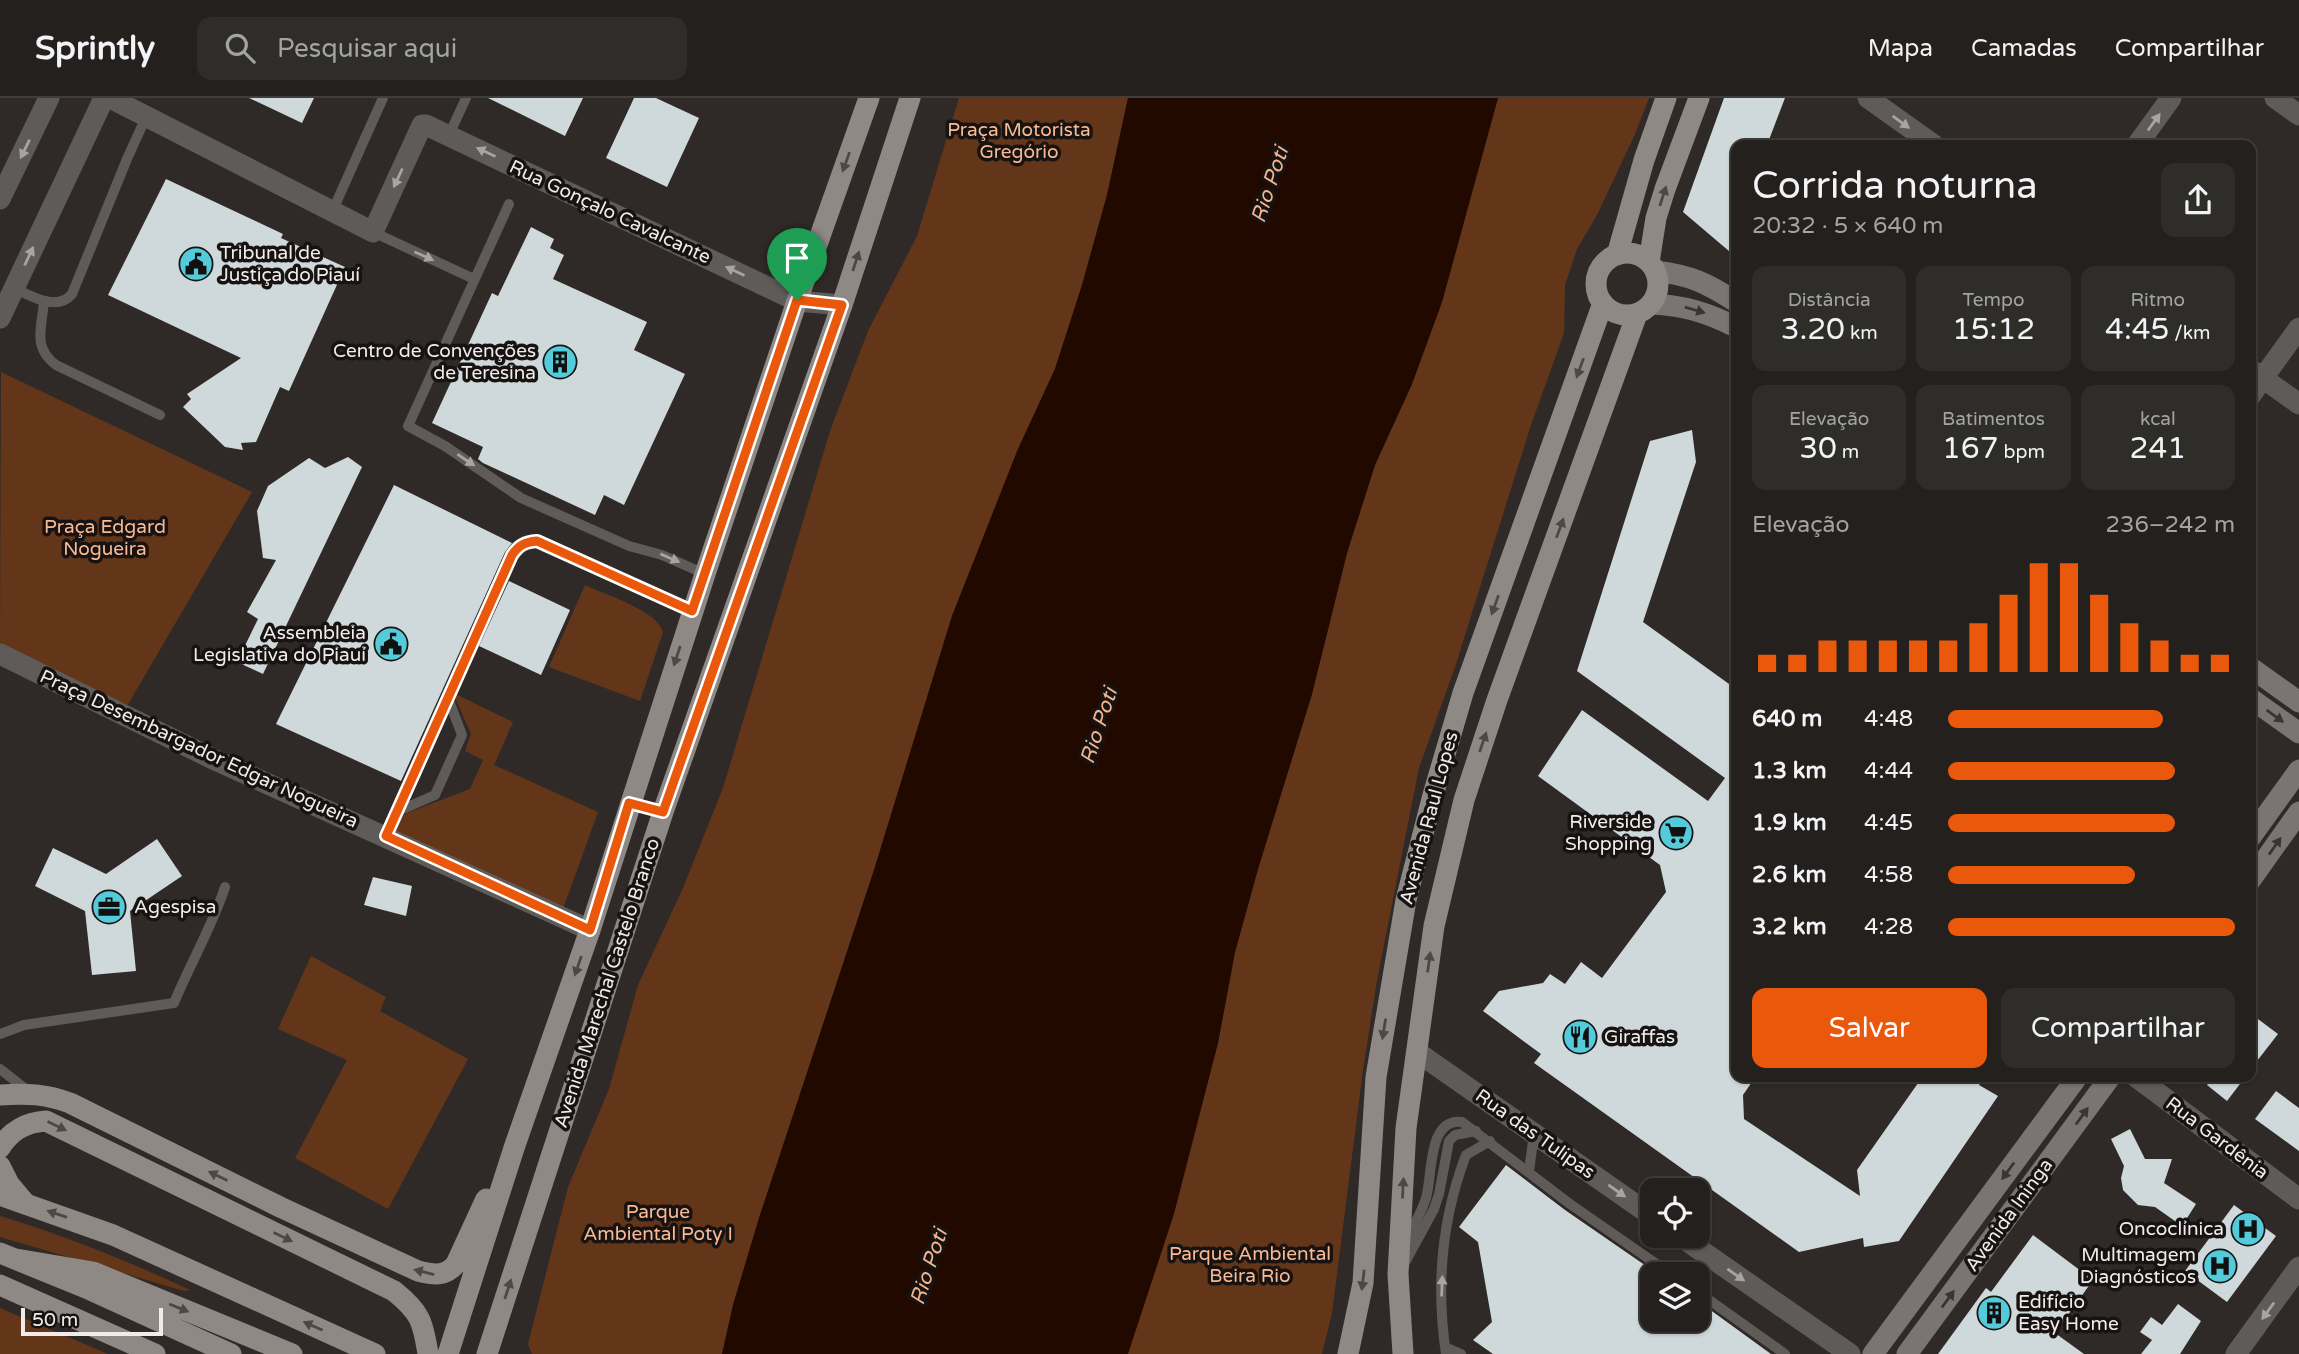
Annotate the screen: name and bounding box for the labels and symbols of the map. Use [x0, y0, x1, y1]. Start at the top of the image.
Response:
one-way arrow [2147, 113, 2161, 131]
one-way arrow [1892, 114, 1910, 128]
park label: Praça Motorista Gregório [947, 119, 1091, 163]
one-way arrow [19, 139, 30, 159]
water label: Rio Poti [1246, 141, 1295, 226]
one-way arrow [476, 147, 496, 158]
one-way arrow [840, 152, 851, 173]
street label: Rua Gonçalo Cavalcante [506, 156, 714, 268]
one-way arrow [392, 168, 404, 188]
one-way arrow [1659, 185, 1669, 206]
pin [767, 228, 827, 300]
place label: Tribunal de Justiça do Piauí [220, 242, 360, 286]
public building icon: Tribunal de Justiça do Piauí [177, 245, 215, 283]
one-way arrow [23, 246, 35, 266]
one-way arrow [414, 250, 434, 262]
one-way arrow [852, 251, 862, 272]
one-way arrow [725, 265, 745, 277]
one-way arrow [1685, 305, 1706, 315]
place label: Centro de Convenções de Teresina [333, 340, 536, 384]
building icon: Centro de Convenções de Teresina [541, 343, 579, 381]
one-way arrow [1574, 357, 1585, 378]
one-way arrow [457, 453, 475, 467]
park label: Praça Edgard Nogueira [44, 516, 166, 560]
one-way arrow [1555, 517, 1566, 538]
one-way arrow [660, 553, 681, 564]
one-way arrow [1489, 594, 1500, 615]
place label: Assembleia Legislativa do Piauí [193, 622, 366, 666]
public building icon: Assembleia Legislativa do Piauí [372, 625, 410, 663]
one-way arrow [672, 645, 682, 666]
street label: Praça Desembargador Edgar Nogueira [36, 665, 362, 833]
water label: Rio Poti [1075, 682, 1124, 767]
one-way arrow [2266, 708, 2284, 722]
street label: Avenida Raul Lopes [1395, 729, 1463, 907]
one-way arrow [1478, 731, 1489, 752]
place label: Riverside Shopping [1565, 811, 1652, 855]
supermarket icon: Riverside Shopping [1657, 814, 1695, 852]
street label: Avenida Marechal Castelo Branco [550, 835, 664, 1131]
one-way arrow [2268, 837, 2282, 855]
office icon: Agespisa [90, 888, 128, 926]
place label: Agespisa [134, 896, 216, 918]
one-way arrow [1424, 951, 1435, 973]
one-way arrow [572, 955, 583, 976]
one-way arrow [1378, 1018, 1389, 1040]
restaurant icon: Giraffas [1561, 1018, 1599, 1056]
place label: Giraffas [1604, 1026, 1675, 1048]
street label: Rua das Tulipas [1471, 1085, 1599, 1183]
street label: Rua Gardênia [2161, 1092, 2273, 1184]
one-way arrow [2075, 1107, 2089, 1125]
one-way arrow [47, 1120, 67, 1132]
street label: Avenida Ininga [1961, 1154, 2057, 1276]
one-way arrow [2001, 1162, 2015, 1180]
one-way arrow [208, 1171, 228, 1182]
one-way arrow [1398, 1177, 1409, 1199]
one-way arrow [1607, 1184, 1626, 1197]
park label: Parque Ambiental Poty I [583, 1201, 733, 1245]
one-way arrow [46, 1208, 67, 1219]
hospital icon: Oncoclínica [2229, 1210, 2267, 1248]
place label: Oncoclínica [2119, 1218, 2224, 1240]
water label: Rio Poti [905, 1223, 954, 1308]
one-way arrow [273, 1231, 293, 1242]
park label: Parque Ambiental Beira Rio [1169, 1243, 1331, 1287]
place label: Multimagem Diagnósticos [2080, 1244, 2196, 1288]
hospital icon: Multimagem Diagnósticos [2201, 1247, 2239, 1285]
one-way arrow [413, 1266, 435, 1277]
one-way arrow [1727, 1268, 1745, 1282]
one-way arrow [1357, 1269, 1368, 1291]
one-way arrow [1436, 1275, 1448, 1297]
one-way arrow [504, 1278, 514, 1299]
one-way arrow [1940, 1290, 1954, 1308]
place label: Edifício Easy Home [2018, 1291, 2119, 1335]
building icon: Edifício Easy Home [1975, 1294, 2013, 1332]
one-way arrow [169, 1302, 190, 1313]
one-way arrow [2261, 1302, 2275, 1320]
scale bar [21, 1305, 163, 1337]
one-way arrow [303, 1320, 323, 1332]

